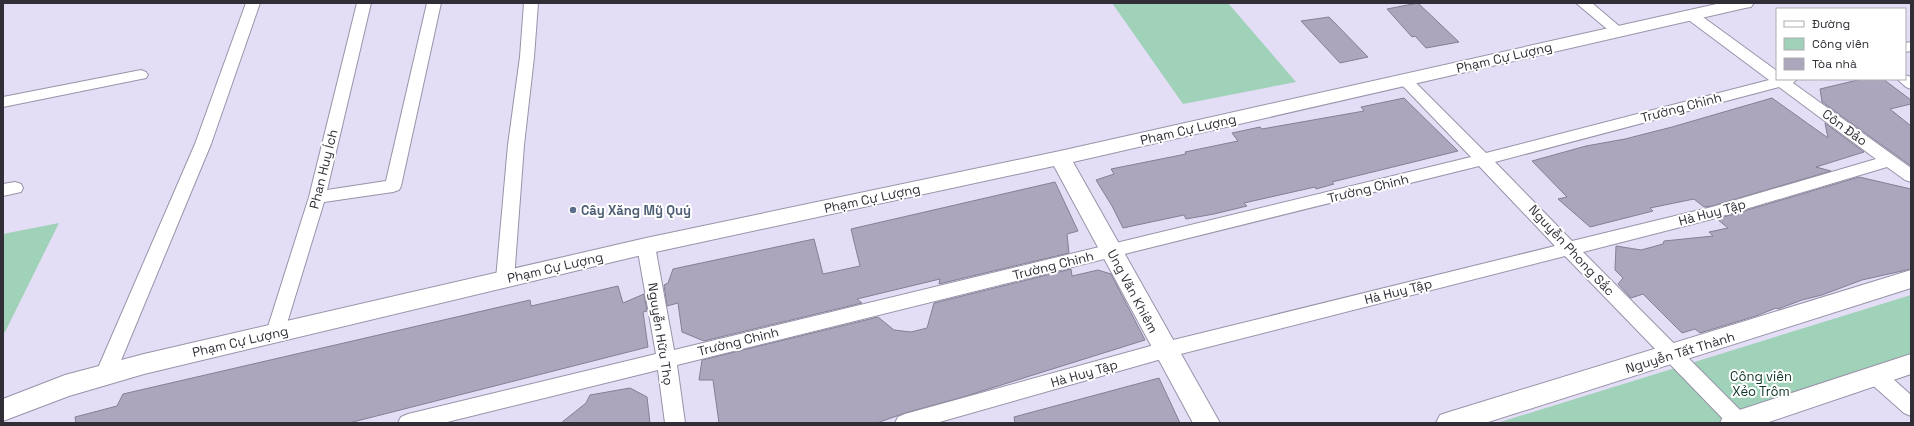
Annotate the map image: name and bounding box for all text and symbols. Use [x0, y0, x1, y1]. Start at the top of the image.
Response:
legend [1776, 8, 1906, 80]
text: Đường [1812, 16, 1850, 32]
text: Công viên [1812, 36, 1869, 52]
street label: Phạm Cự Lượng [1455, 38, 1554, 77]
text: Tòa nhà [1812, 56, 1857, 72]
street label: Trường Chinh [1639, 89, 1723, 126]
street label: Côn Đảo [1819, 105, 1871, 149]
street label: Phạm Cự Lượng [1139, 110, 1238, 149]
street label: Phan Huy Ích [305, 128, 342, 211]
street label: Trường Chinh [1326, 170, 1410, 207]
street label: Phạm Cự Lượng [822, 180, 922, 217]
street label: Hà Huy Tập [1677, 195, 1748, 230]
street label: Nguyễn Phong Sắc [1525, 201, 1618, 300]
place label: Cây Xăng Mỹ Quý [581, 202, 691, 219]
marker: Cây Xăng Mỹ Quý [568, 205, 578, 215]
street label: Ung Văn Khiêm [1103, 246, 1162, 336]
street label: Trường Chinh [1011, 247, 1095, 284]
street label: Phạm Cự Lượng [506, 248, 605, 287]
street label: Hà Huy Tập [1363, 275, 1434, 308]
street label: Nguyễn Hữu Thọ [644, 282, 677, 387]
street label: Phạm Cự Lượng [191, 322, 290, 361]
street label: Trường Chinh [696, 323, 780, 360]
street label: Nguyễn Tất Thành [1624, 328, 1737, 377]
street label: Hà Huy Tập [1049, 356, 1120, 391]
park label: Công viên Xẻo Trôm [1730, 368, 1792, 400]

